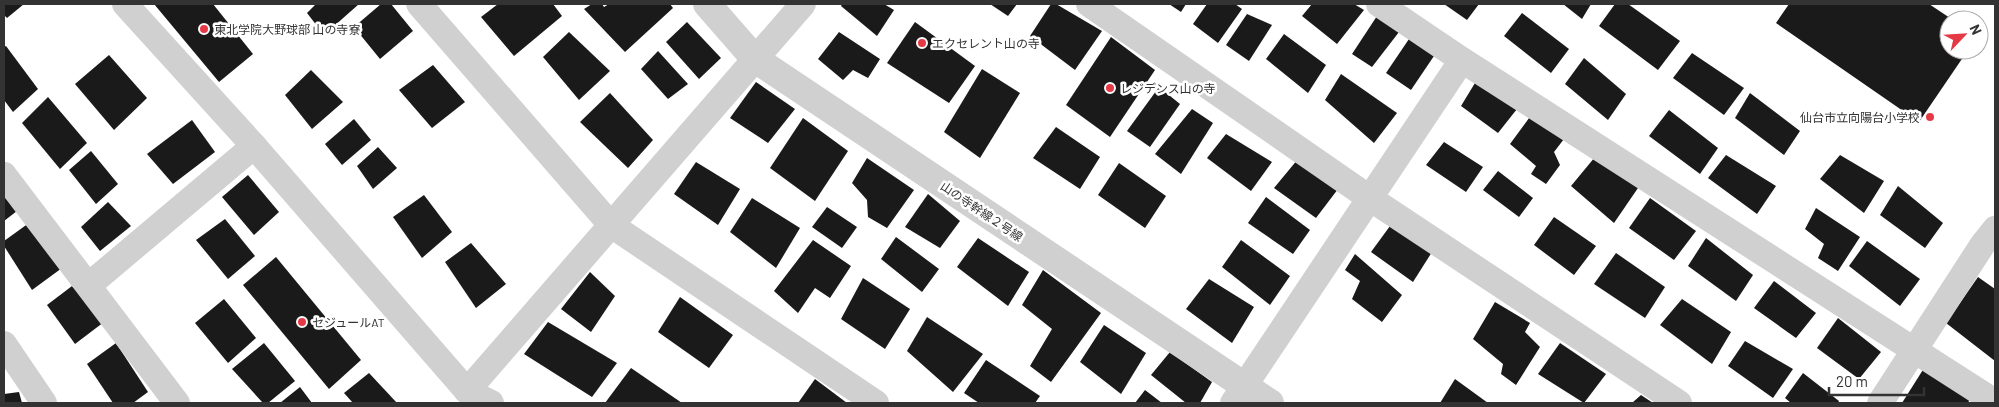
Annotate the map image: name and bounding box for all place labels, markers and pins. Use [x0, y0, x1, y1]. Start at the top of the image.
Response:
place label: 東北学院大野球部 山の寺寮 [214, 22, 360, 36]
marker: 東北学院大野球部 山の寺寮 [198, 23, 210, 35]
place label: エクセレント山の寺 [932, 36, 1040, 50]
marker: エクセレント山の寺 [916, 37, 928, 49]
place label: レジデンス山の寺 [1120, 81, 1216, 95]
marker: レジデンス山の寺 [1104, 82, 1116, 94]
place label: 仙台市立向陽台小学校 [1800, 110, 1920, 124]
marker: 仙台市立向陽台小学校 [1924, 111, 1936, 123]
place label: セジュールAT [312, 315, 385, 329]
marker: セジュールAT [296, 316, 308, 328]

